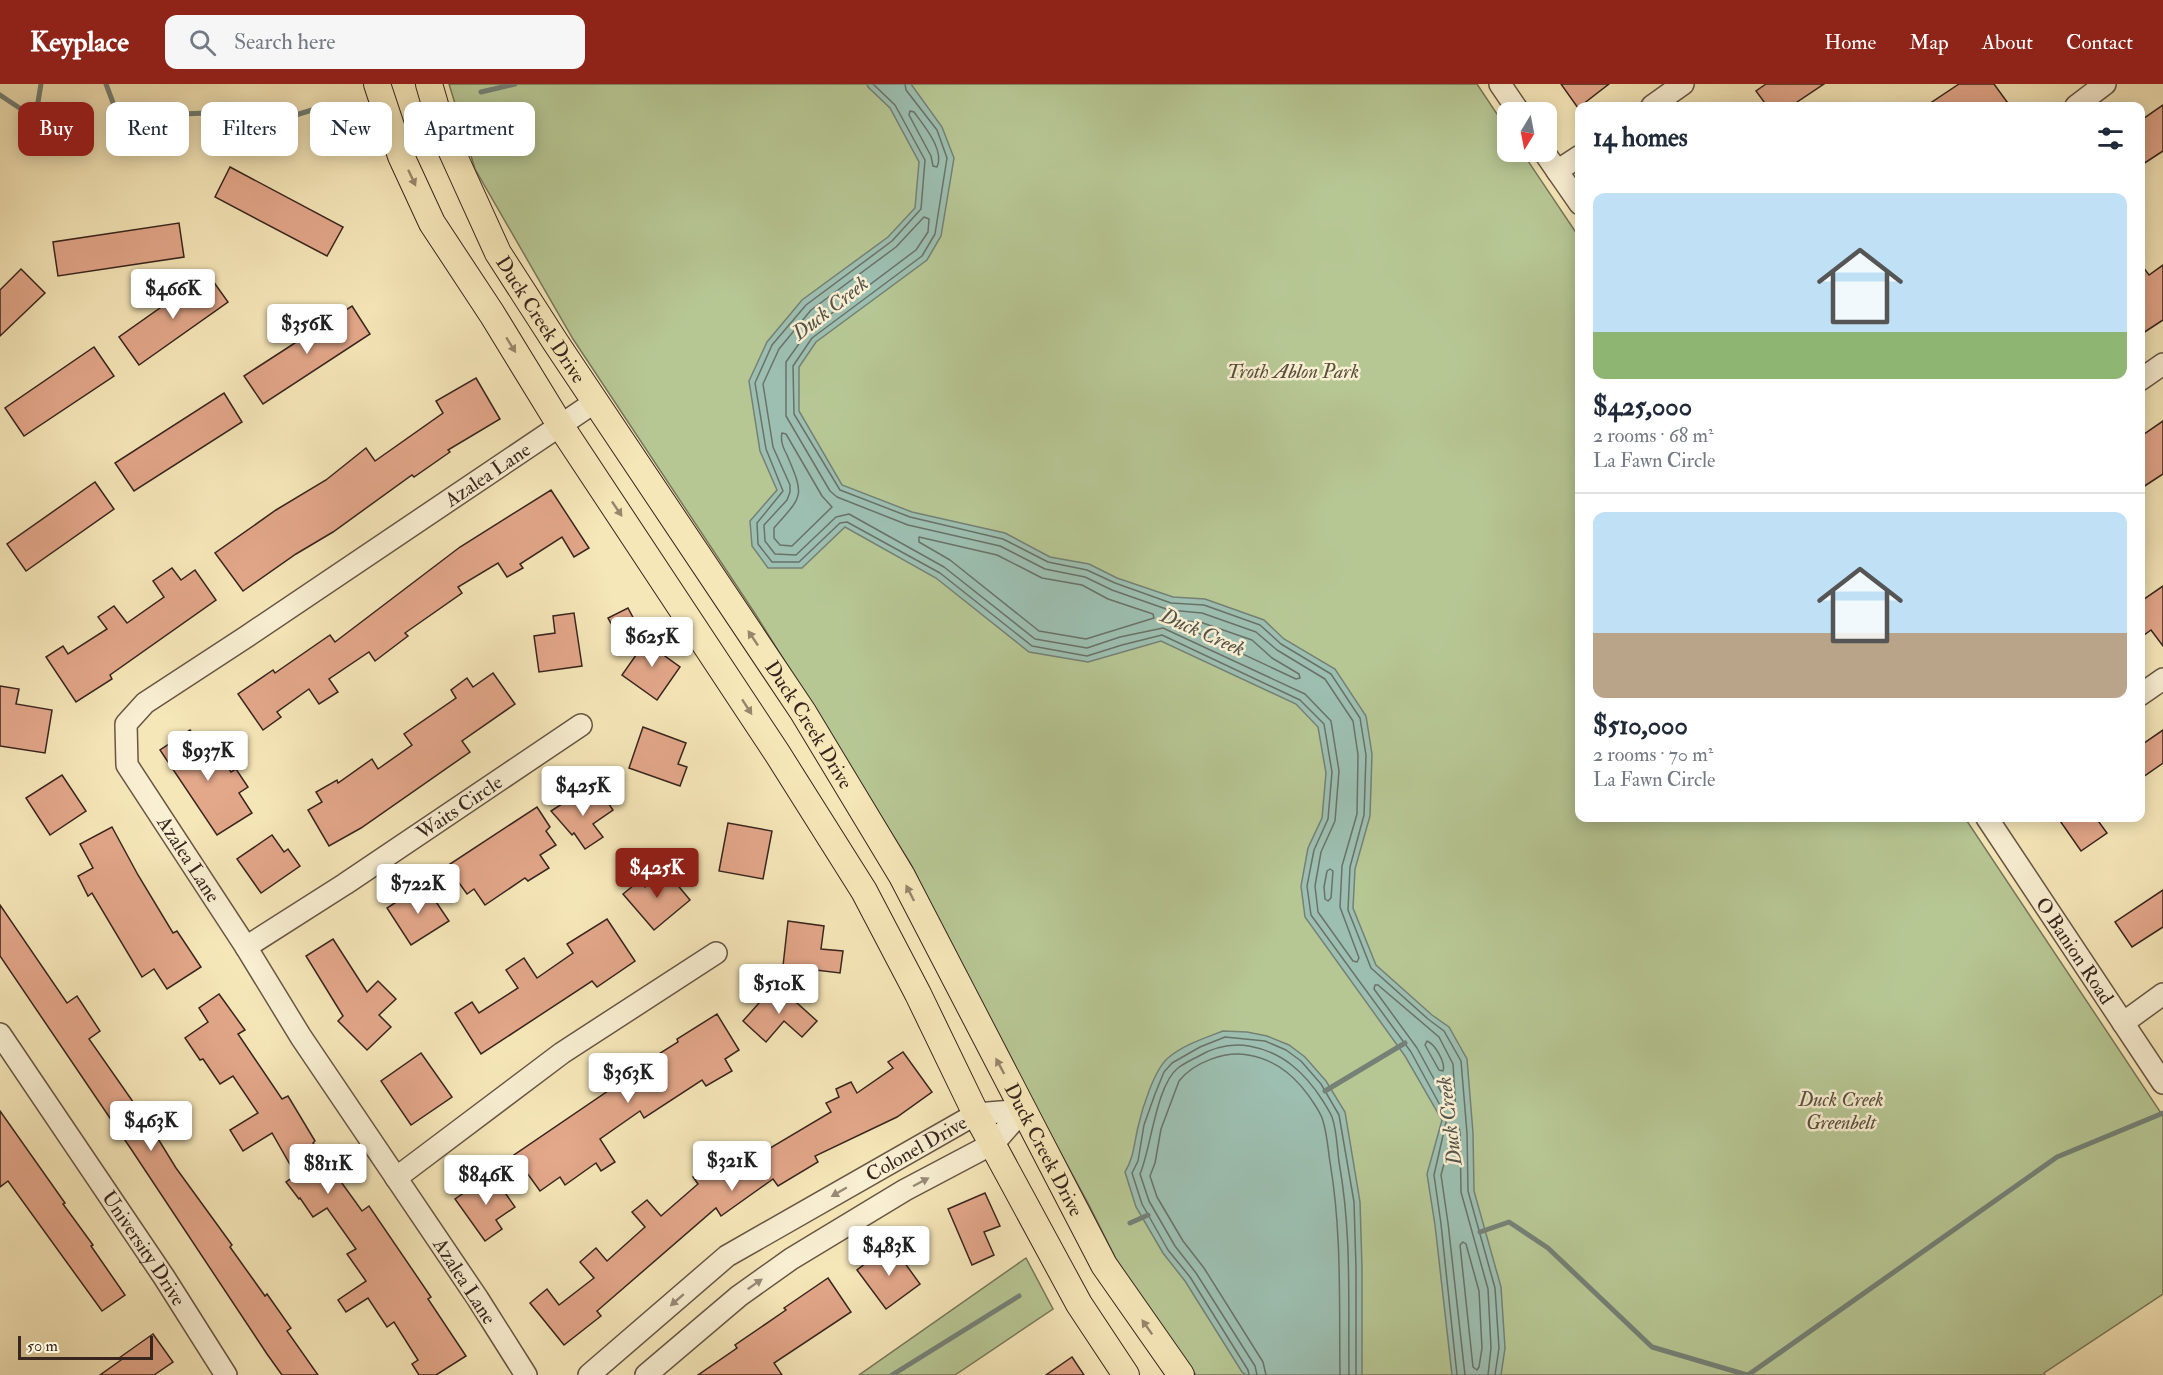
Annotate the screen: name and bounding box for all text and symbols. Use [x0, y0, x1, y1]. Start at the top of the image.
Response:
search box [165, 15, 585, 69]
text: Keyplace [30, 25, 129, 60]
icon: search [186, 26, 219, 59]
text: Search here [234, 28, 336, 56]
text: Home [1824, 29, 1876, 56]
text: Map [1909, 29, 1949, 56]
text: About [1982, 29, 2033, 56]
text: Contact [2066, 29, 2133, 56]
chip: Buy [18, 102, 94, 156]
chip: Rent [106, 102, 189, 156]
chip: Filters [201, 102, 298, 156]
chip: New [310, 102, 392, 156]
chip: Apartment [404, 102, 535, 156]
north arrow [1497, 102, 1557, 162]
map controls [1497, 102, 1557, 162]
text: 14 homes [1593, 122, 1688, 154]
icon: filters [2094, 122, 2127, 155]
one-way arrow [407, 170, 416, 187]
icon: home [1806, 232, 1914, 340]
street label: Duck Creek Drive [490, 251, 591, 388]
pin: $466K [131, 269, 215, 320]
water label: Duck Creek [786, 270, 874, 347]
text: $466K [145, 276, 201, 301]
pin: $356K [265, 304, 349, 355]
text: $356K [281, 311, 333, 336]
one-way arrow [506, 337, 517, 354]
park label: Troth Ablon Park [1227, 359, 1359, 384]
text: $425,000 [1593, 391, 1692, 423]
text: 2 rooms · 68 m² [1593, 423, 1714, 448]
street label: Azalea Lane [439, 437, 535, 513]
text: La Fawn Circle [1593, 448, 1715, 473]
one-way arrow [611, 501, 623, 517]
icon: home [1806, 551, 1914, 659]
water label: Duck Creek [1156, 602, 1249, 663]
pin: $625K [610, 617, 694, 668]
text: $625K [625, 624, 679, 649]
one-way arrow [747, 630, 759, 646]
street label: Duck Creek Drive [759, 656, 858, 794]
one-way arrow [741, 699, 753, 715]
text: $510,000 [1593, 710, 1688, 742]
pin: $937K [166, 731, 250, 782]
text: $937K [182, 738, 234, 763]
text: 2 rooms · 70 m² [1593, 742, 1713, 767]
pin: $425K [541, 766, 625, 817]
text: La Fawn Circle [1593, 767, 1715, 792]
street label: Waits Circle [411, 770, 507, 846]
text: $425K [556, 773, 610, 798]
street label: Azalea Lane [151, 811, 226, 907]
pin: $425K [615, 848, 699, 899]
text: $425K [630, 855, 684, 880]
pin: $722K [376, 864, 460, 915]
text: $722K [391, 871, 445, 896]
one-way arrow [905, 884, 915, 901]
street label: O Banion Road [2030, 892, 2119, 1009]
pin: $510K [737, 964, 821, 1015]
text: $510K [753, 971, 805, 996]
pin: $363K [586, 1053, 670, 1104]
one-way arrow [995, 1057, 1005, 1074]
text: $363K [603, 1060, 653, 1085]
water label: Duck Creek [1431, 1075, 1468, 1168]
street label: Duck Creek Drive [999, 1079, 1089, 1221]
park label: Duck Creek Greenbelt [1797, 1087, 1884, 1135]
pin: $463K [109, 1101, 193, 1152]
text: $463K [124, 1108, 178, 1133]
street label: Colonel Drive [861, 1110, 972, 1187]
pin: $321K [690, 1141, 774, 1192]
pin: $811K [286, 1144, 370, 1195]
text: $321K [707, 1148, 757, 1173]
text: $811K [304, 1151, 352, 1176]
pin: $846K [444, 1155, 528, 1206]
text: $846K [458, 1162, 514, 1187]
one-way arrow [913, 1177, 930, 1187]
street label: University Drive [96, 1186, 191, 1311]
one-way arrow [831, 1187, 847, 1198]
pin: $483K [847, 1226, 931, 1277]
street label: Azalea Lane [427, 1233, 502, 1329]
text: $483K [862, 1233, 916, 1258]
one-way arrow [747, 1278, 763, 1290]
one-way arrow [669, 1293, 685, 1306]
one-way arrow [1142, 1319, 1153, 1335]
scale bar [18, 1333, 153, 1360]
text: 50 m [27, 1336, 58, 1356]

